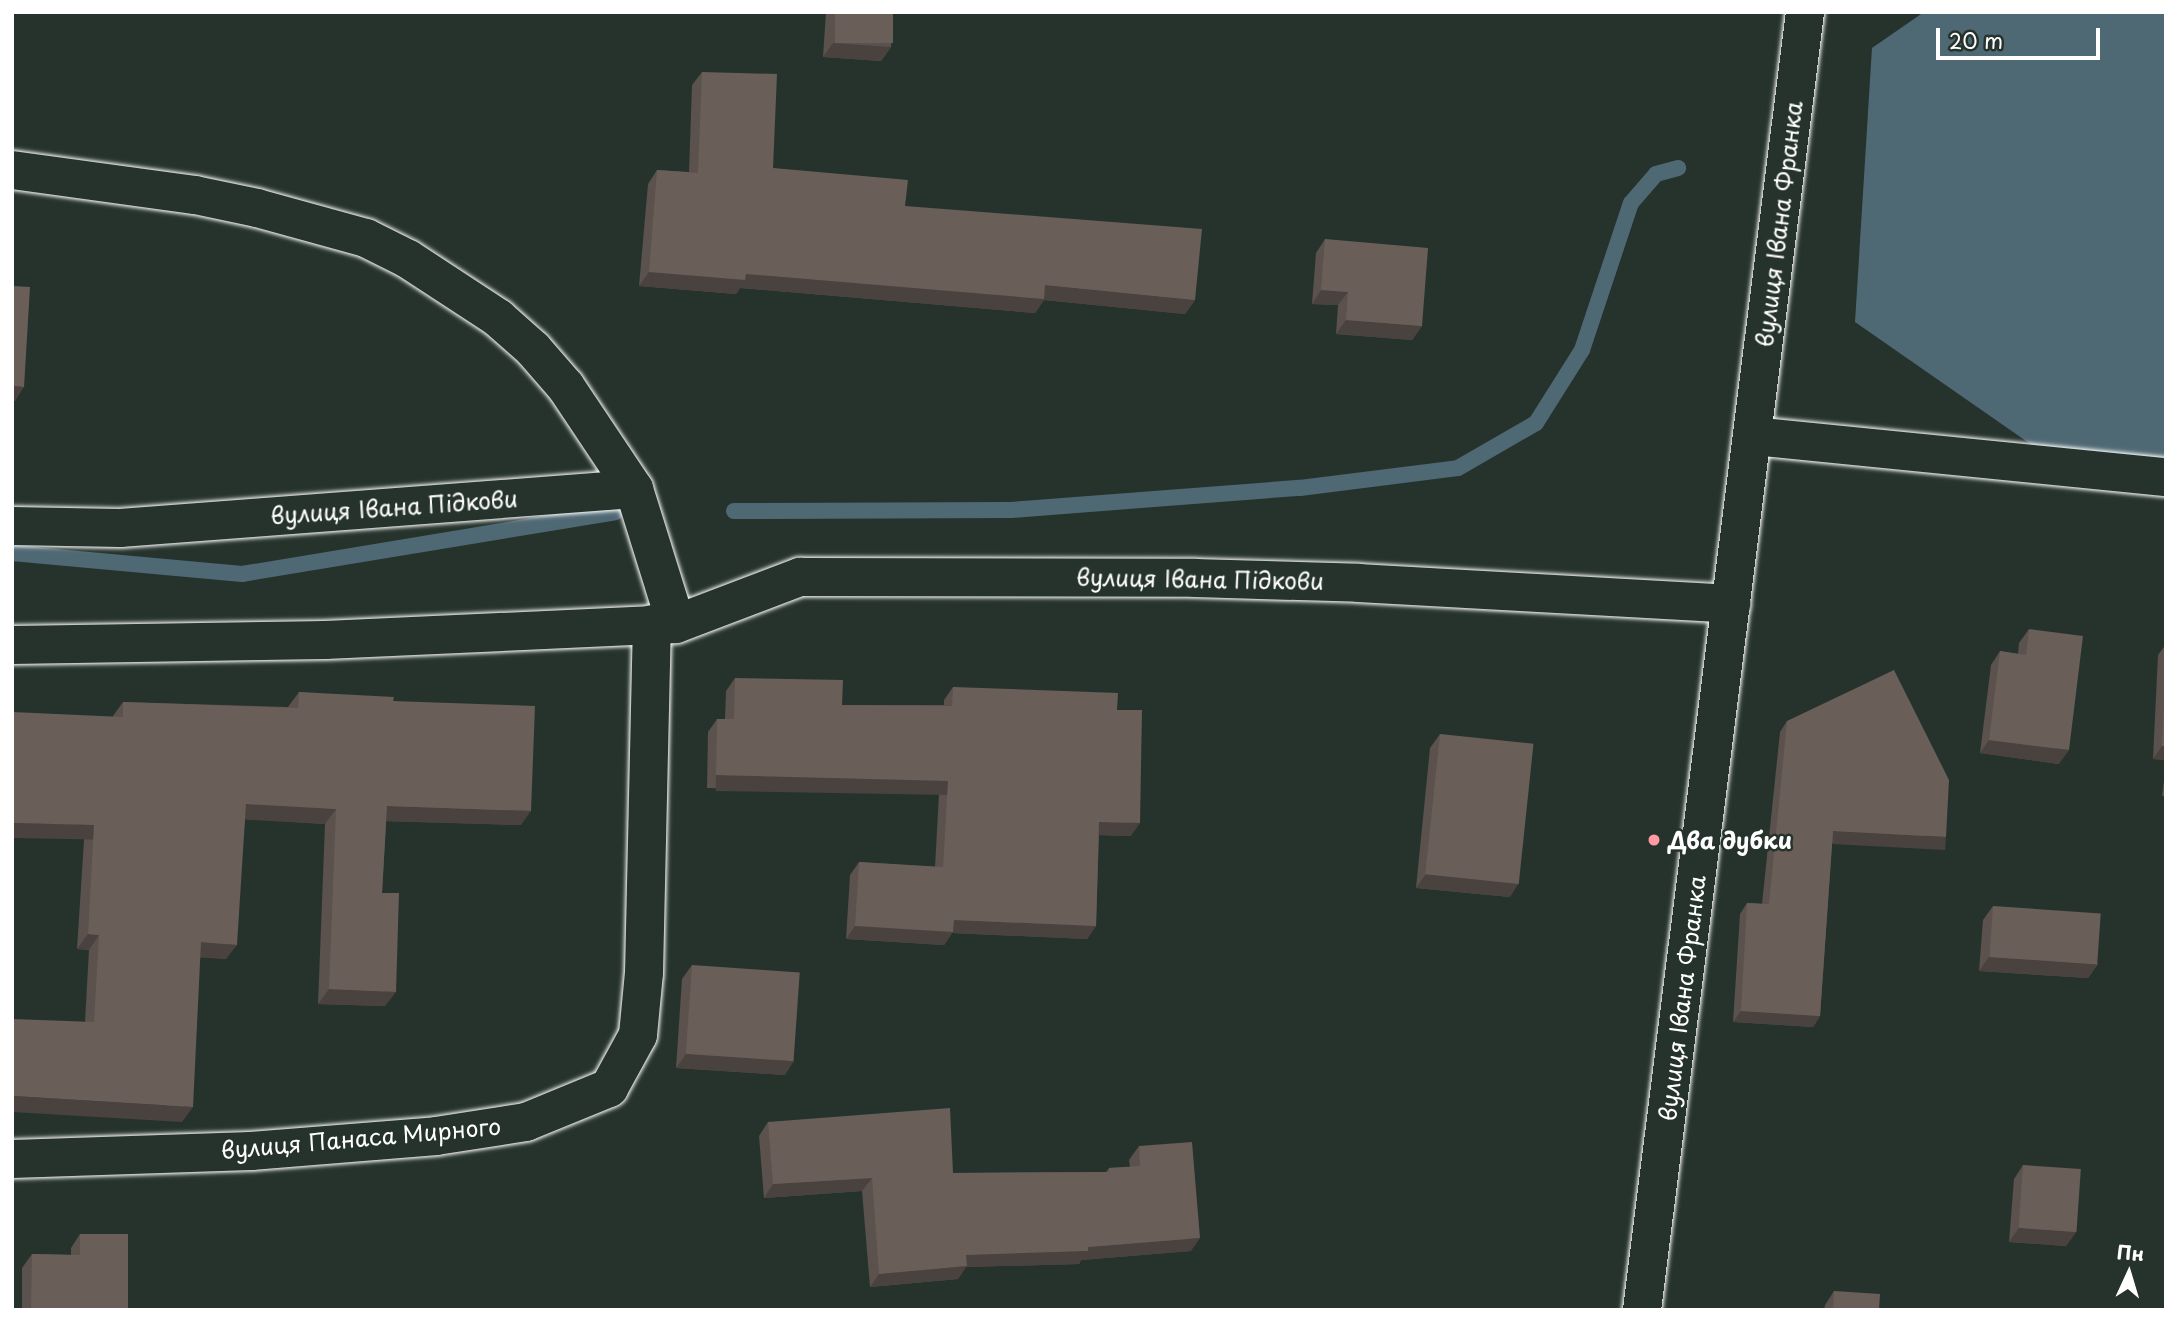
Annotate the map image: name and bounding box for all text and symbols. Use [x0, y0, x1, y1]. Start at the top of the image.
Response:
scale bar [1940, 14, 2104, 58]
text: 20 m [1949, 24, 2003, 56]
street label: вулиця Івана Франка [1750, 99, 1808, 349]
street label: вулиця Івана Підкови [269, 485, 519, 529]
street label: вулиця Івана Підкови [1076, 563, 1324, 595]
place label: Два дубки [1668, 826, 1793, 854]
marker: Два дубки [1646, 832, 1662, 848]
street label: вулиця Івана Франка [1653, 873, 1711, 1123]
street label: вулиця Панаса Мирного [220, 1112, 502, 1164]
text: Пн [2116, 1237, 2145, 1267]
north arrow [2094, 1238, 2164, 1308]

